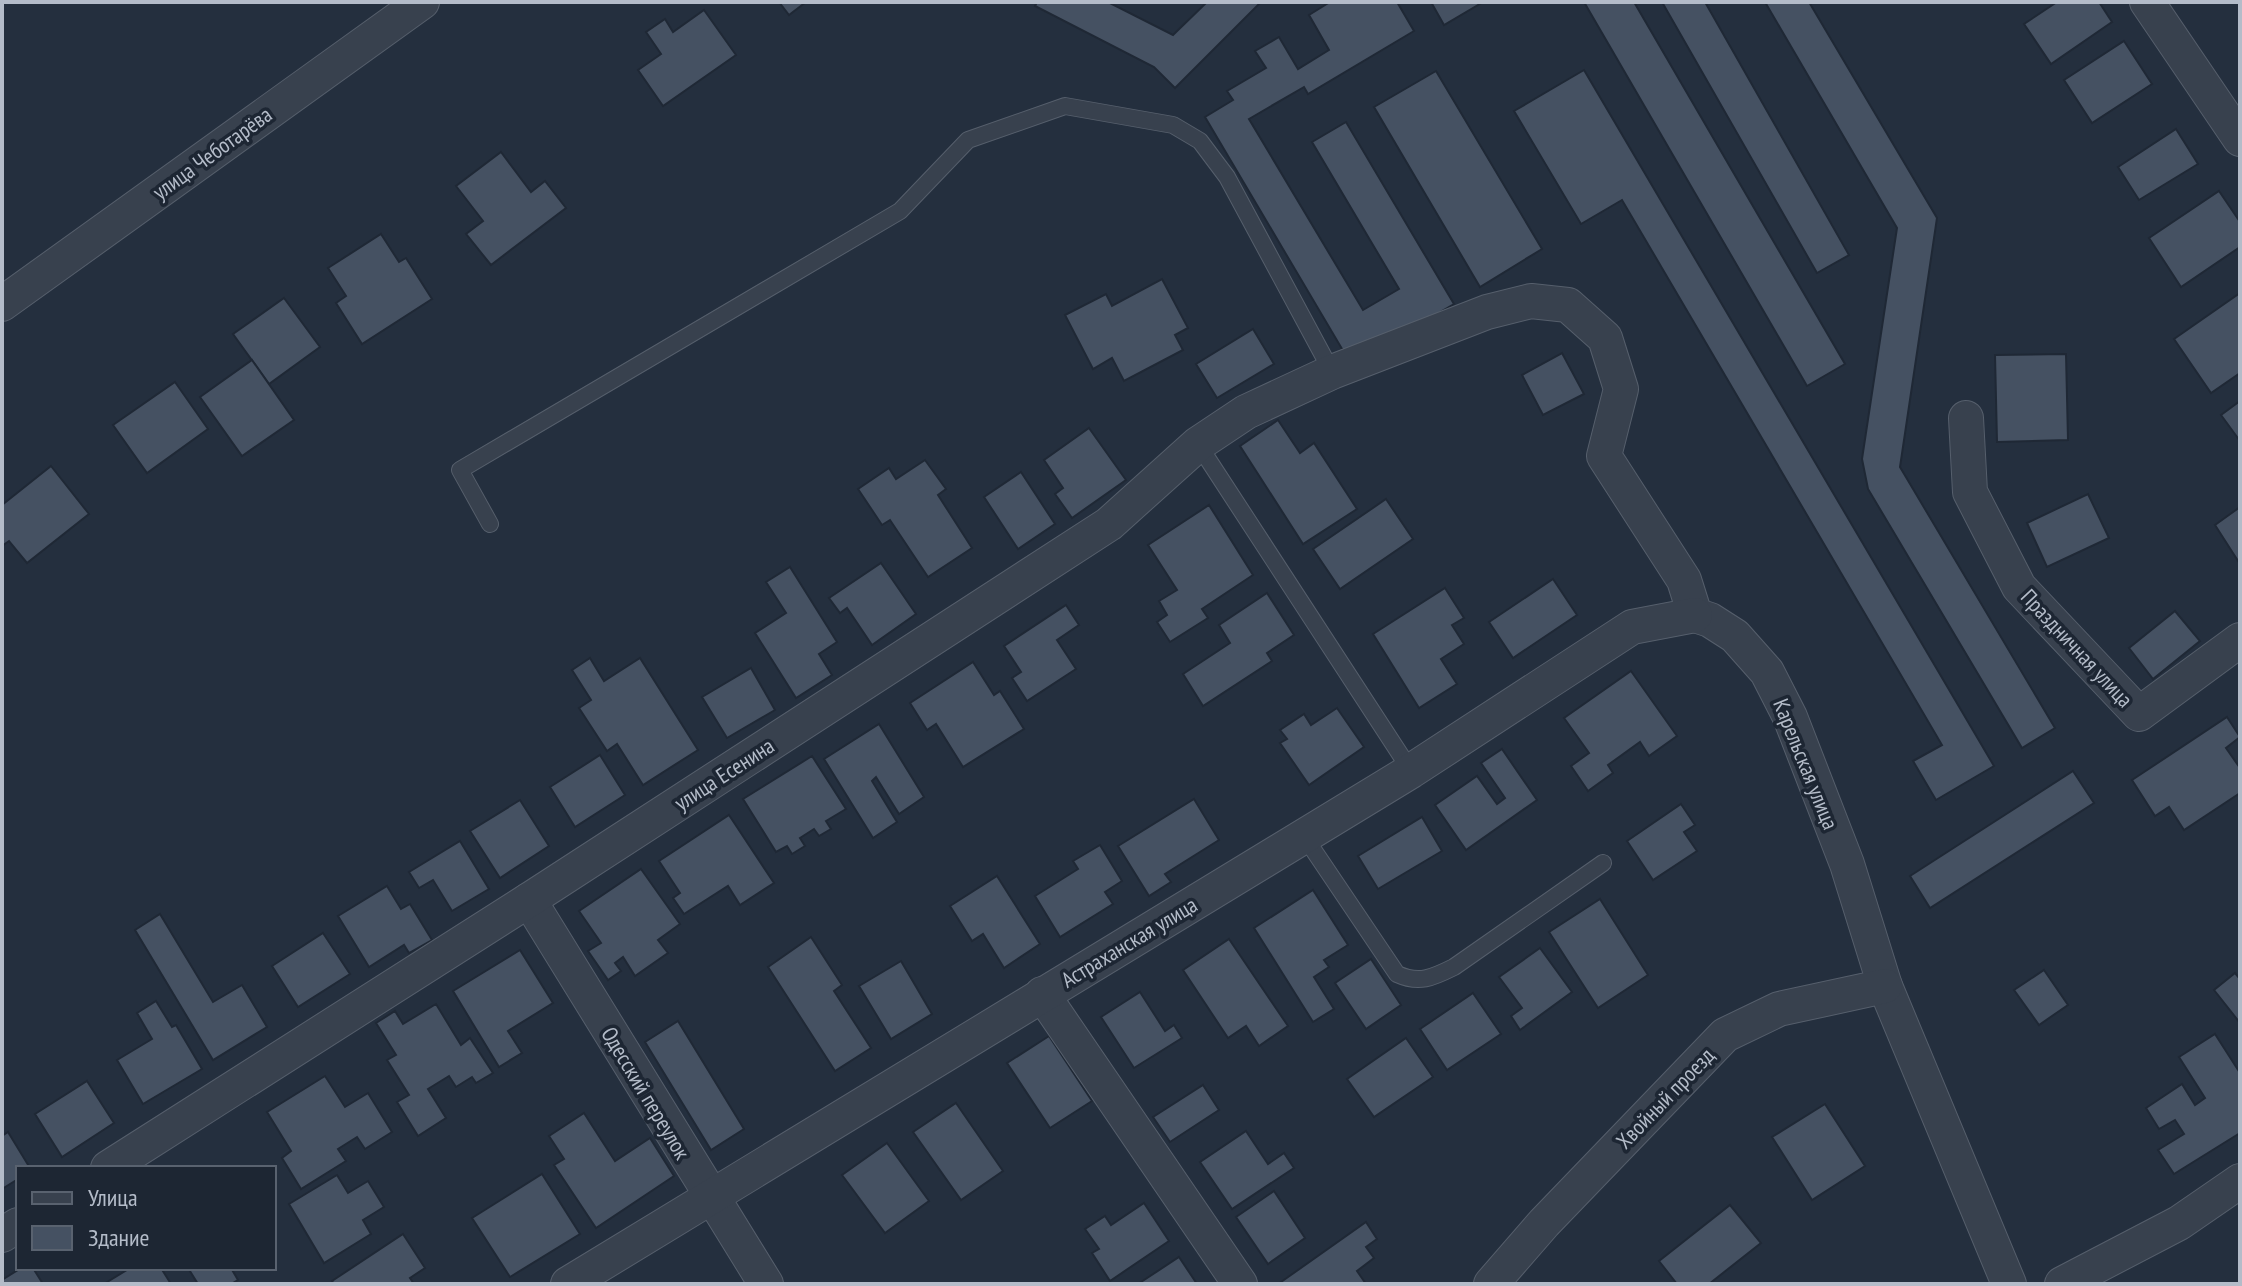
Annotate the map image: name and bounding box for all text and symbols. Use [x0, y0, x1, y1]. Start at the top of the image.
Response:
street label: улица Чеботарёва [147, 100, 277, 206]
street label: Праздничная улица [2015, 583, 2139, 713]
street label: Карельская улица [1767, 695, 1845, 833]
street label: улица Есенина [669, 731, 779, 817]
street label: Астраханская улица [1056, 890, 1202, 994]
street label: Одесский переулок [595, 1022, 697, 1165]
street label: Хвойный проезд [1610, 1041, 1720, 1154]
legend [16, 1166, 276, 1270]
text: Улица [88, 1182, 138, 1213]
text: Здание [88, 1222, 149, 1253]

